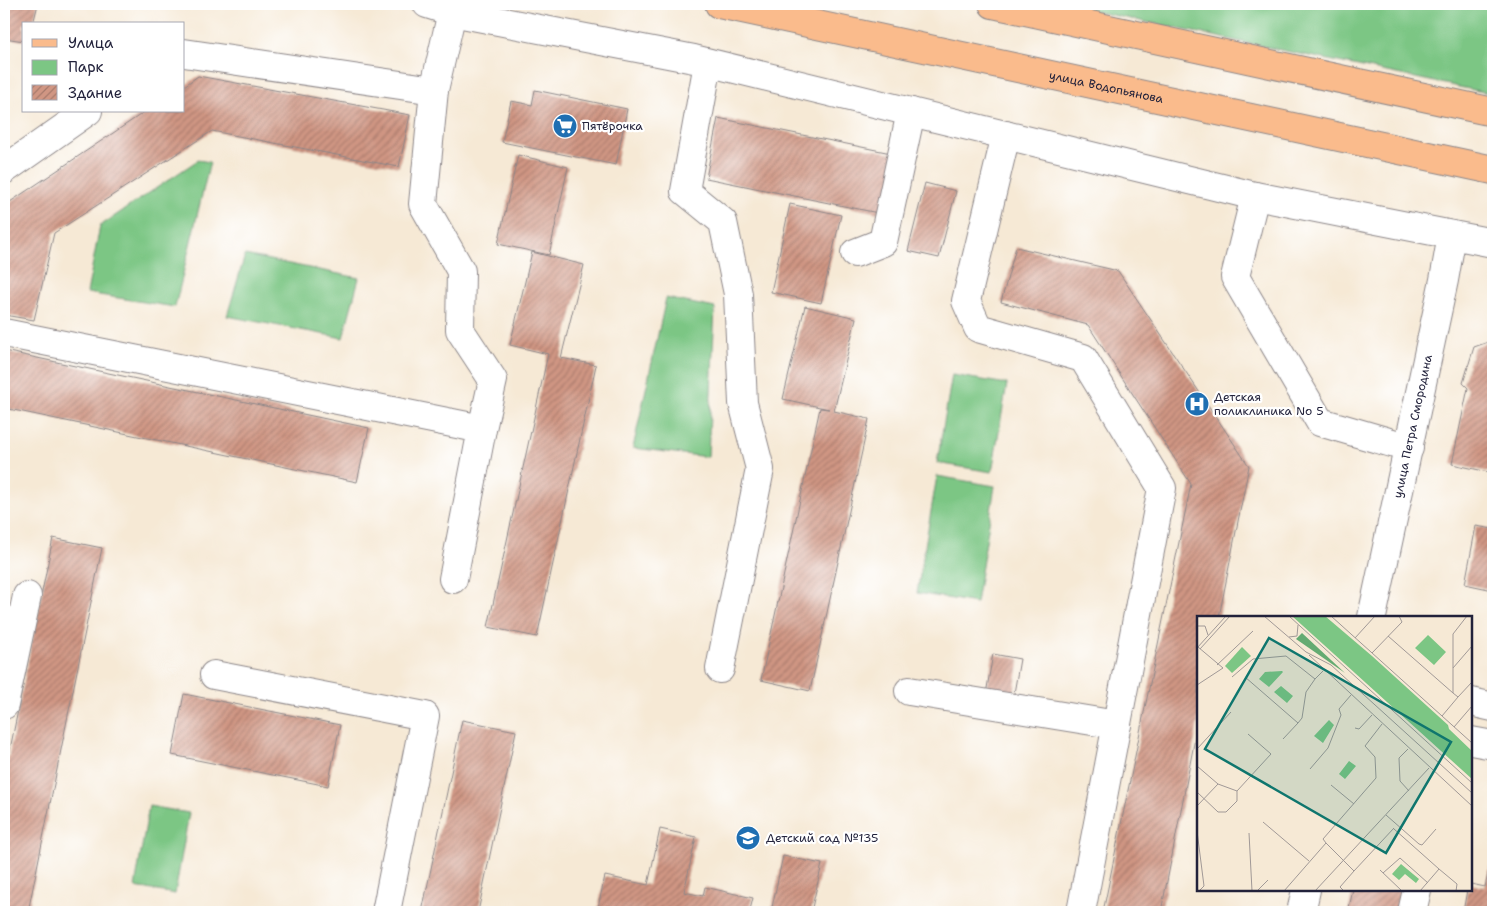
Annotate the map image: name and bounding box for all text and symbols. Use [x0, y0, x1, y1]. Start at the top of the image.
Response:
legend [22, 22, 185, 112]
text: Улица [68, 33, 114, 53]
text: Парк [68, 57, 104, 77]
street label: улица Водопьянова [1048, 67, 1165, 107]
text: Здание [68, 83, 122, 103]
supermarket icon: Пятёрочка [552, 113, 578, 139]
place label: Пятёрочка [582, 118, 643, 134]
street label: улица Петра Смородина [1390, 353, 1436, 500]
place label: Детская поликлиника No 5 [1214, 389, 1324, 419]
hospital icon: Детская поликлиника No 5 [1184, 391, 1210, 417]
inset map [1197, 616, 1472, 891]
school or university icon: Детский сад №135 [735, 825, 761, 851]
place label: Детский сад №135 [766, 830, 878, 846]

